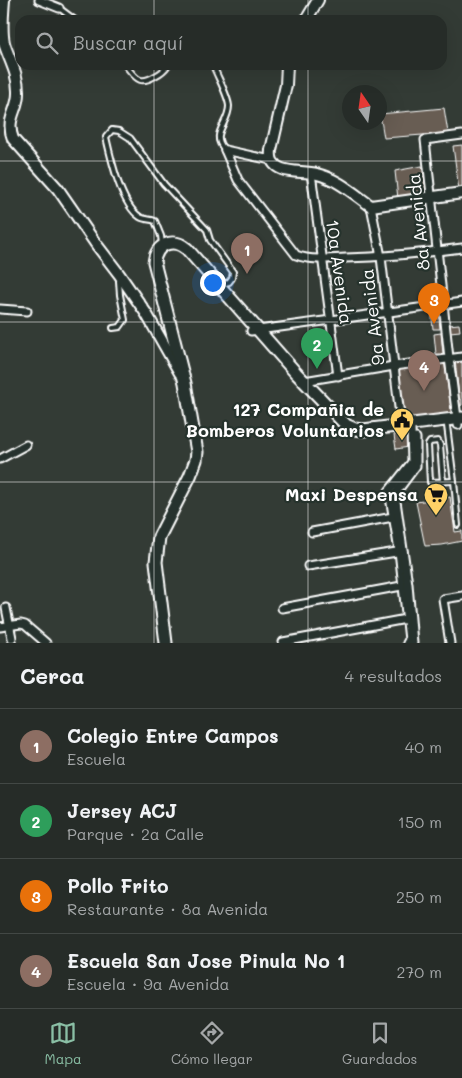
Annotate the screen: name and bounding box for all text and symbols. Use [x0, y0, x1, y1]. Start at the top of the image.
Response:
search box [15, 15, 447, 70]
icon: search [33, 29, 61, 57]
text: Buscar aquí [73, 30, 183, 55]
north arrow [342, 85, 387, 130]
street label: 8a Avenida [401, 172, 435, 272]
street label: 10a Avenida [321, 218, 359, 326]
pin: 1 [231, 233, 263, 274]
street label: 9a Avenida [354, 267, 390, 367]
your location [200, 270, 226, 296]
pin: 3 [418, 283, 450, 324]
pin: 2 [301, 328, 333, 369]
pin: 4 [408, 350, 440, 391]
place label: 127 Compañia de Bomberos Voluntarios [186, 397, 384, 442]
public building icon: 127 Compañia de Bomberos Voluntarios [389, 407, 415, 441]
place label: Maxi Despensa [285, 482, 418, 506]
supermarket icon: Maxi Despensa [423, 482, 449, 516]
text: Cerca [20, 662, 85, 689]
text: 4 resultados [345, 665, 442, 686]
text: Colegio Entre Campos [67, 723, 279, 748]
text: 1 [32, 736, 40, 757]
text: 40 m [405, 736, 442, 757]
text: Escuela [67, 748, 126, 769]
text: Jersey ACJ [67, 798, 178, 823]
text: 2 [32, 811, 40, 832]
text: 150 m [398, 811, 442, 832]
text: Parque · 2a Calle [67, 823, 204, 844]
text: Pollo Frito [67, 873, 169, 898]
text: 3 [31, 886, 41, 907]
text: 250 m [396, 886, 442, 907]
text: Restaurante · 8a Avenida [67, 898, 268, 919]
text: Escuela San Jose Pinula No 1 [67, 948, 345, 973]
text: 4 [31, 961, 41, 982]
text: 270 m [396, 961, 442, 982]
text: Escuela · 9a Avenida [67, 973, 229, 994]
tab: Mapa [45, 1019, 82, 1068]
tab: Cómo llegar [171, 1019, 253, 1068]
tab: Guardados [342, 1019, 417, 1068]

